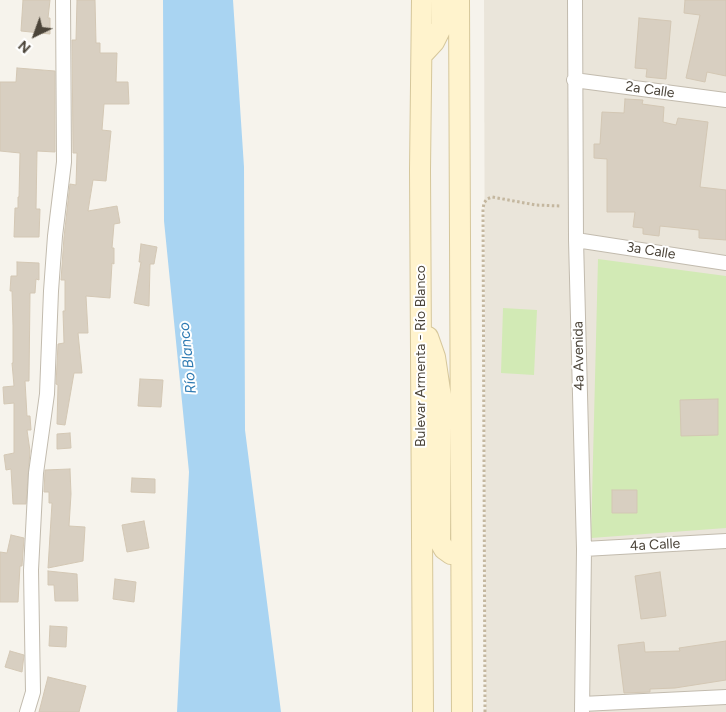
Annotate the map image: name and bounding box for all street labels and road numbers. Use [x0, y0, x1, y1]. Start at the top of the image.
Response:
street label: 2a Calle [624, 78, 676, 102]
street label: 3a Calle [625, 239, 677, 263]
street label: Bulevar Armenta - Río Blanco [413, 265, 429, 447]
street label: 4a Avenida [570, 321, 588, 391]
street label: 4a Calle [629, 535, 681, 555]

